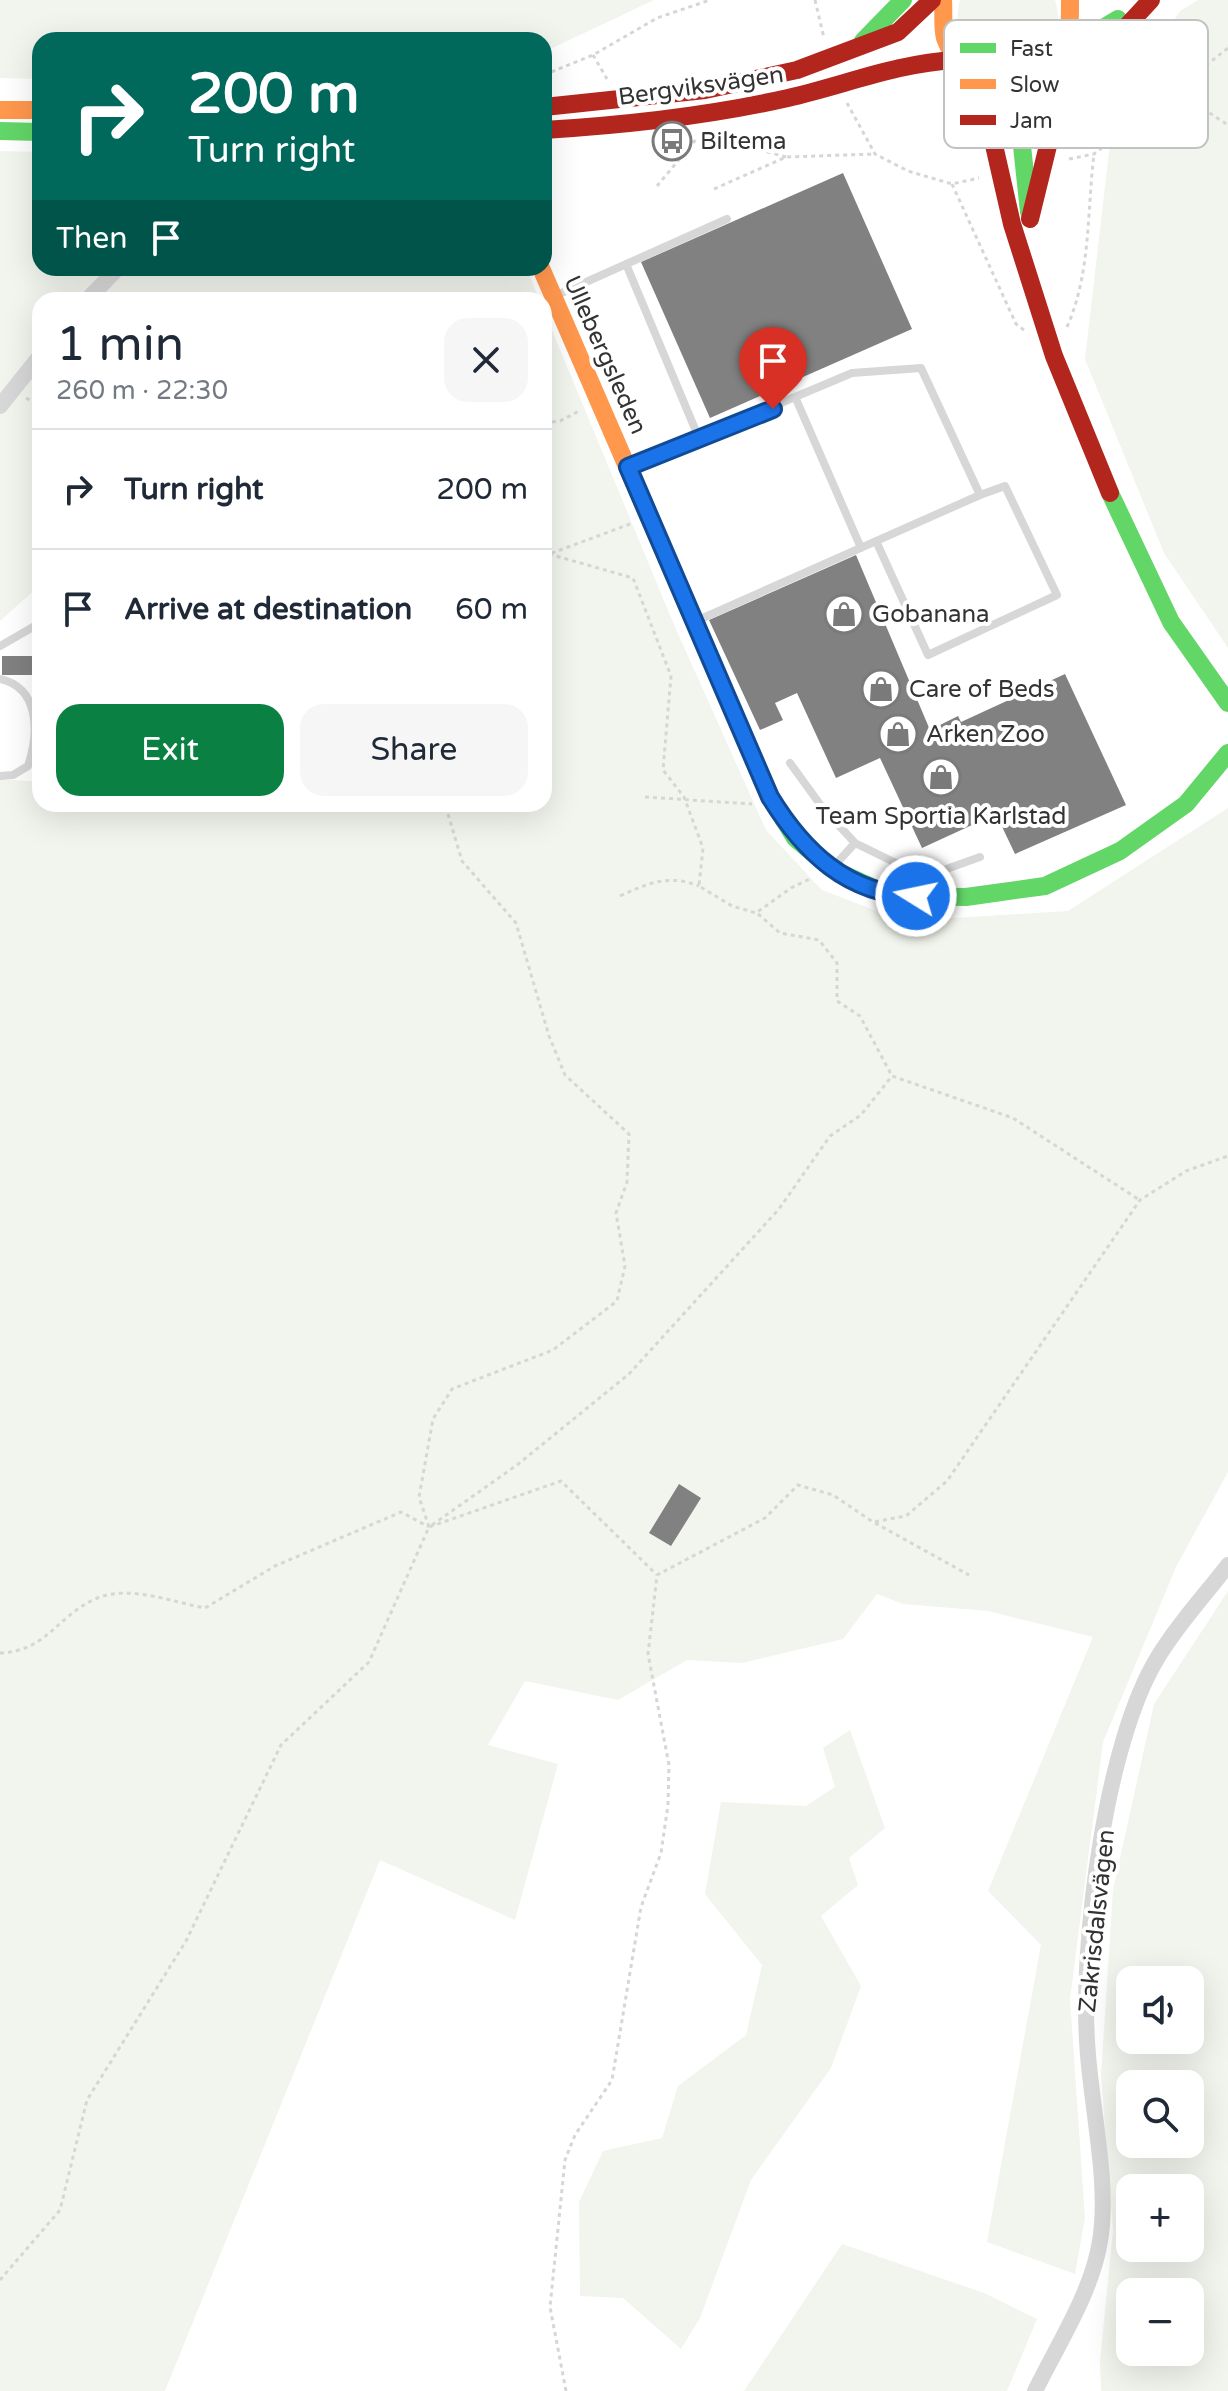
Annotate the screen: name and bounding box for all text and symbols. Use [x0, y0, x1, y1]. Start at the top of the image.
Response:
legend [944, 20, 1208, 148]
text: Fast [1010, 36, 1053, 62]
street label: Bergviksvägen [617, 60, 785, 112]
text: 200 m [188, 61, 359, 128]
icon: right [56, 64, 160, 168]
text: Slow [1010, 72, 1060, 98]
text: Jam [1010, 108, 1053, 134]
bus stop icon: Biltema [651, 120, 693, 162]
place label: Biltema [700, 127, 787, 156]
text: Turn right [188, 129, 355, 172]
icon: arrive [144, 216, 188, 260]
text: Then [56, 220, 128, 257]
street label: Ullebergsleden [557, 271, 653, 439]
text: 1 min [56, 316, 184, 374]
button: close [444, 318, 528, 402]
pin [739, 327, 807, 409]
icon: arrive [751, 339, 795, 383]
text: 260 m · 22:30 [56, 375, 228, 406]
icon: right [56, 467, 100, 511]
text: Turn right [124, 471, 264, 508]
text: 200 m [436, 471, 528, 508]
icon: arrive [56, 587, 100, 631]
text: Arrive at destination [124, 591, 412, 628]
text: 60 m [455, 591, 528, 628]
shop icon: Gobanana [823, 593, 865, 635]
place label: Gobanana [872, 600, 990, 629]
shop icon: Care of Beds [860, 668, 902, 710]
place label: Care of Beds [909, 675, 1054, 704]
button: Exit [56, 704, 284, 796]
button: Share [300, 704, 528, 796]
shop icon: Arken Zoo [877, 713, 919, 755]
place label: Arken Zoo [926, 720, 1045, 749]
shop icon: Team Sportia Karlstad [920, 756, 962, 798]
place label: Team Sportia Karlstad [816, 802, 1066, 831]
position arrow [874, 854, 958, 938]
street label: Zakrisdalsvägen [1073, 1828, 1121, 2014]
map controls [1116, 1966, 1204, 2366]
button: sound [1116, 1966, 1204, 2054]
button: search [1116, 2070, 1204, 2158]
button: + [1116, 2174, 1204, 2262]
button: − [1116, 2278, 1204, 2366]

